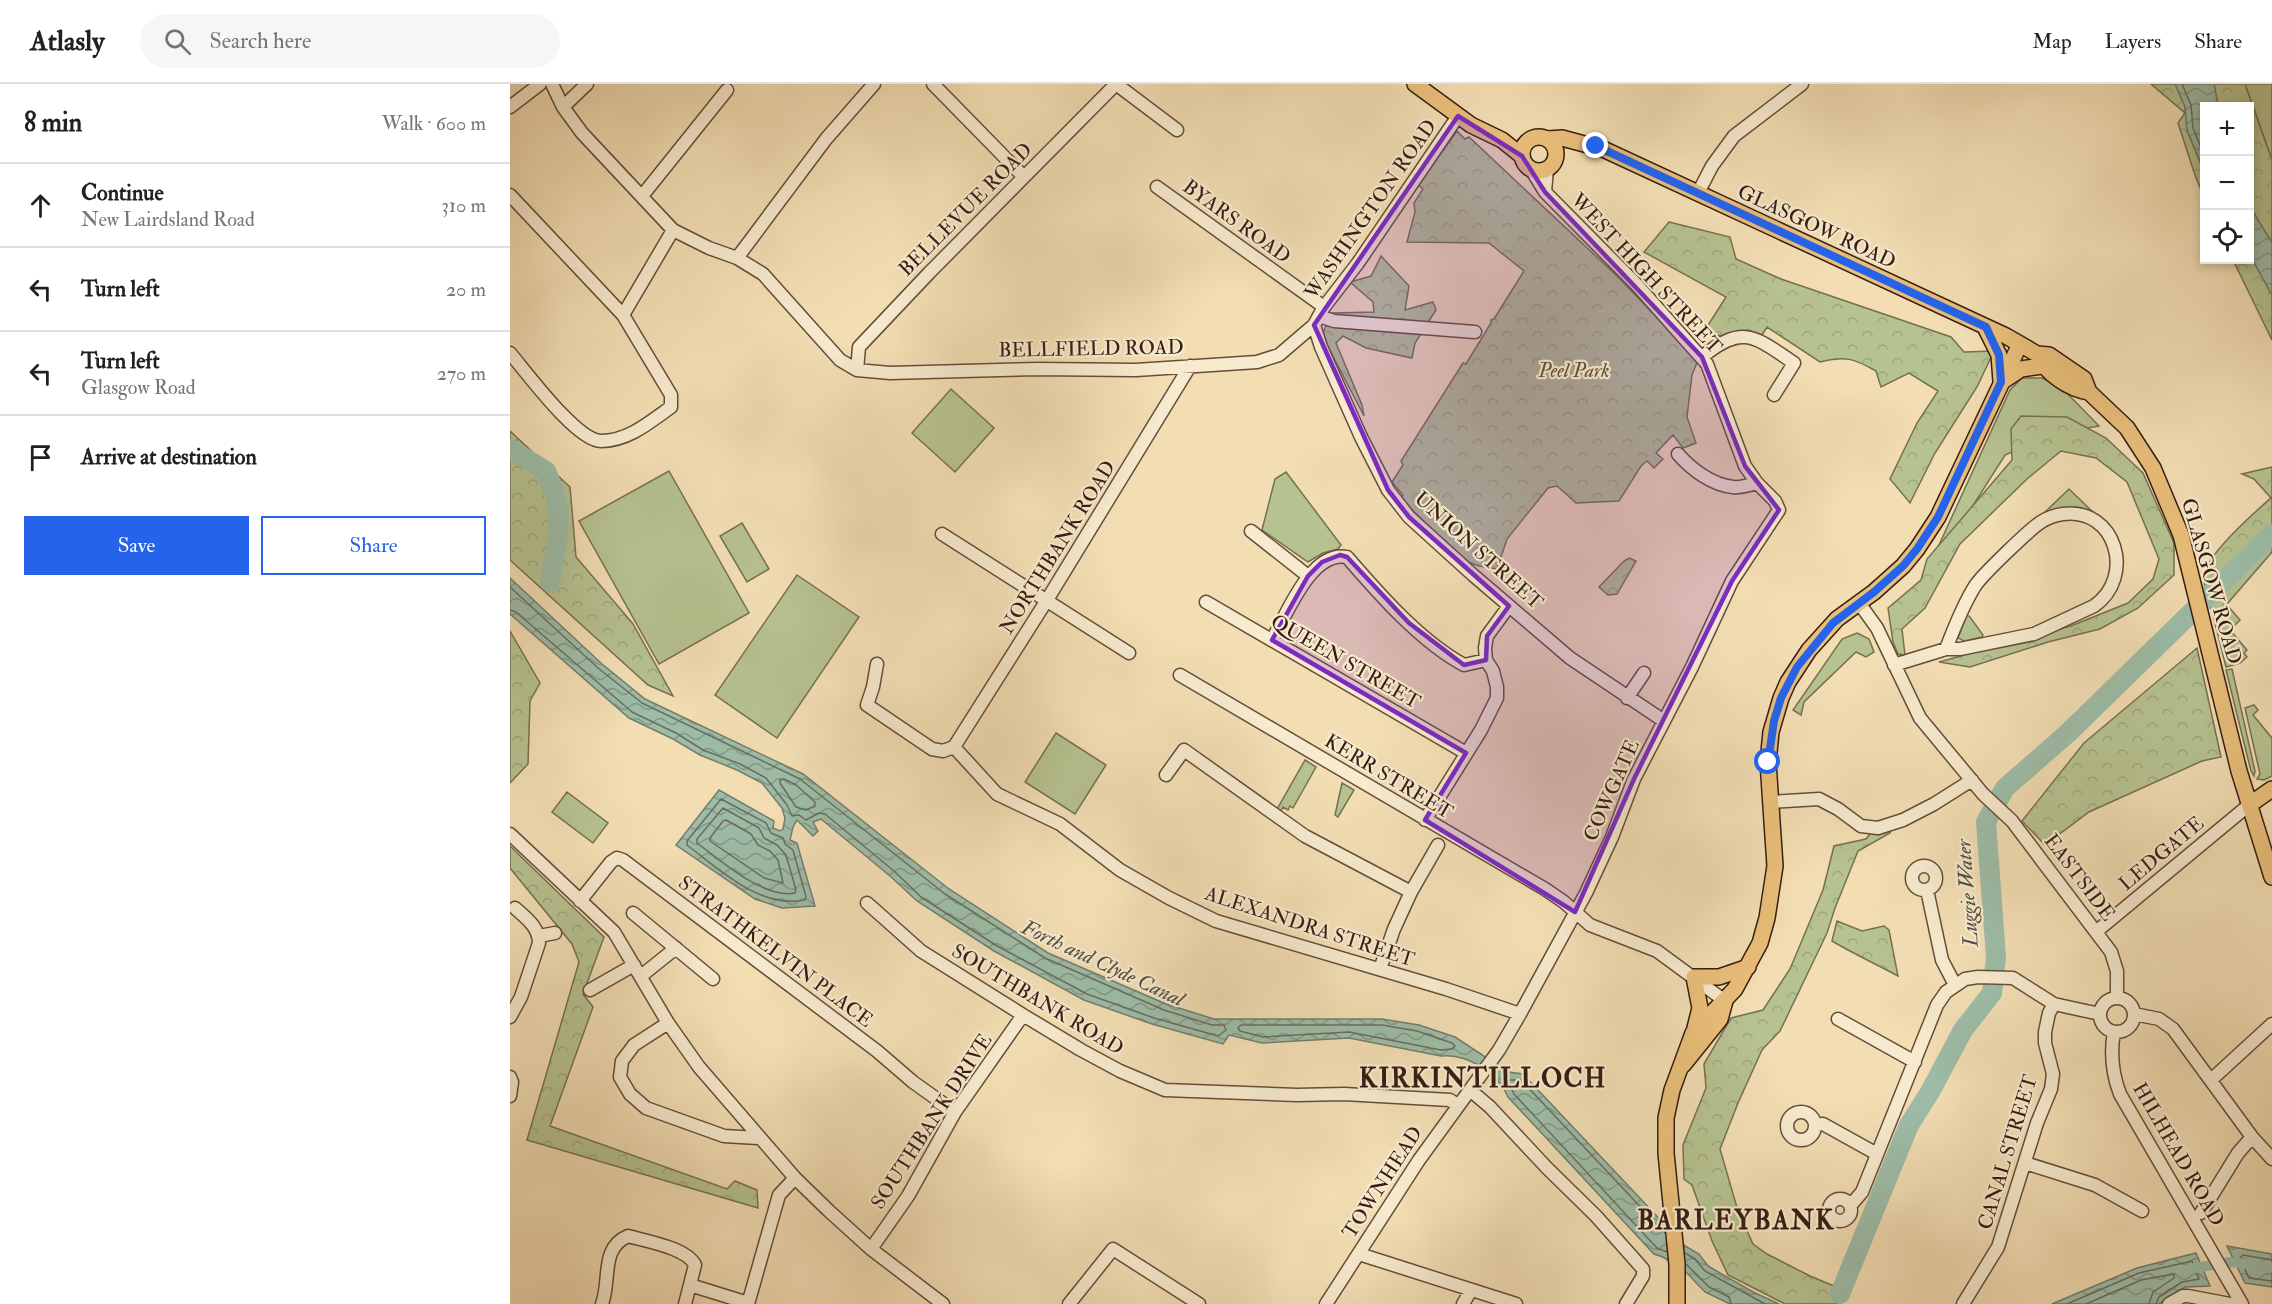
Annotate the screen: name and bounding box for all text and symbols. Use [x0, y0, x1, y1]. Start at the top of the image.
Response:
search box [140, 14, 560, 68]
text: Atlasly [30, 24, 104, 59]
icon: search [161, 25, 194, 58]
text: Search here [209, 27, 311, 55]
text: Map [2032, 28, 2072, 55]
text: Layers [2105, 28, 2161, 55]
text: Share [2194, 28, 2242, 55]
map controls [2200, 102, 2254, 264]
button: + [2200, 102, 2254, 156]
text: 8 min [24, 107, 82, 139]
text: Walk · 600 m [382, 111, 486, 136]
street label: WASHINGTON ROAD [1298, 115, 1442, 305]
route end [1582, 132, 1608, 158]
street label: BELLEVUE ROAD [893, 137, 1037, 281]
button: − [2200, 156, 2254, 210]
street label: BYARS ROAD [1178, 174, 1296, 269]
text: Continue [81, 179, 164, 207]
street label: GLASGOW ROAD [1734, 179, 1900, 274]
street label: WEST HIGH STREET [1565, 187, 1728, 359]
icon: ahead [24, 189, 57, 222]
text: 310 m [441, 193, 486, 218]
text: New Lairdsland Road [81, 207, 255, 232]
button: locate [2200, 210, 2254, 264]
icon: left [24, 273, 57, 306]
text: Turn left [81, 275, 160, 303]
text: 20 m [446, 277, 486, 302]
street label: BELLFIELD ROAD [998, 334, 1184, 363]
text: Turn left [81, 347, 160, 375]
icon: left [24, 357, 57, 390]
park label: Peel Park [1537, 358, 1610, 383]
text: 270 m [437, 361, 486, 386]
text: Glasgow Road [81, 375, 196, 400]
icon: arrive [24, 441, 57, 474]
text: Arrive at destination [81, 443, 257, 471]
street label: NORTHBANK ROAD [994, 456, 1121, 639]
street label: UNION STREET [1409, 486, 1548, 615]
street label: GLASGOW ROAD [2176, 495, 2247, 667]
button: Save [24, 516, 249, 575]
button: Share [261, 516, 486, 575]
street label: QUEEN STREET [1267, 609, 1425, 714]
street label: KERR STREET [1320, 728, 1458, 825]
street label: COWGATE [1578, 736, 1645, 845]
route start [1754, 748, 1780, 774]
street label: LEDGATE [2114, 811, 2209, 896]
street label: EASTSIDE [2039, 829, 2121, 926]
water label: Luggie Water [1950, 837, 1985, 949]
street label: STRATHKELVIN PLACE [673, 870, 878, 1033]
street label: ALEXANDRA STREET [1201, 880, 1418, 972]
water label: Forth and Clyde Canal [1016, 913, 1190, 1014]
street label: SOUTHBANK ROAD [947, 938, 1128, 1061]
street label: SOUTHBANK DRIVE [865, 1029, 997, 1214]
district label: KIRKINTILLOCH [1359, 1063, 1607, 1095]
street label: CANAL STREET [1972, 1072, 2043, 1232]
street label: HILHEAD ROAD [2127, 1078, 2230, 1231]
street label: TOWNHEAD [1337, 1122, 1428, 1243]
district label: BARLEYBANK [1637, 1205, 1835, 1237]

